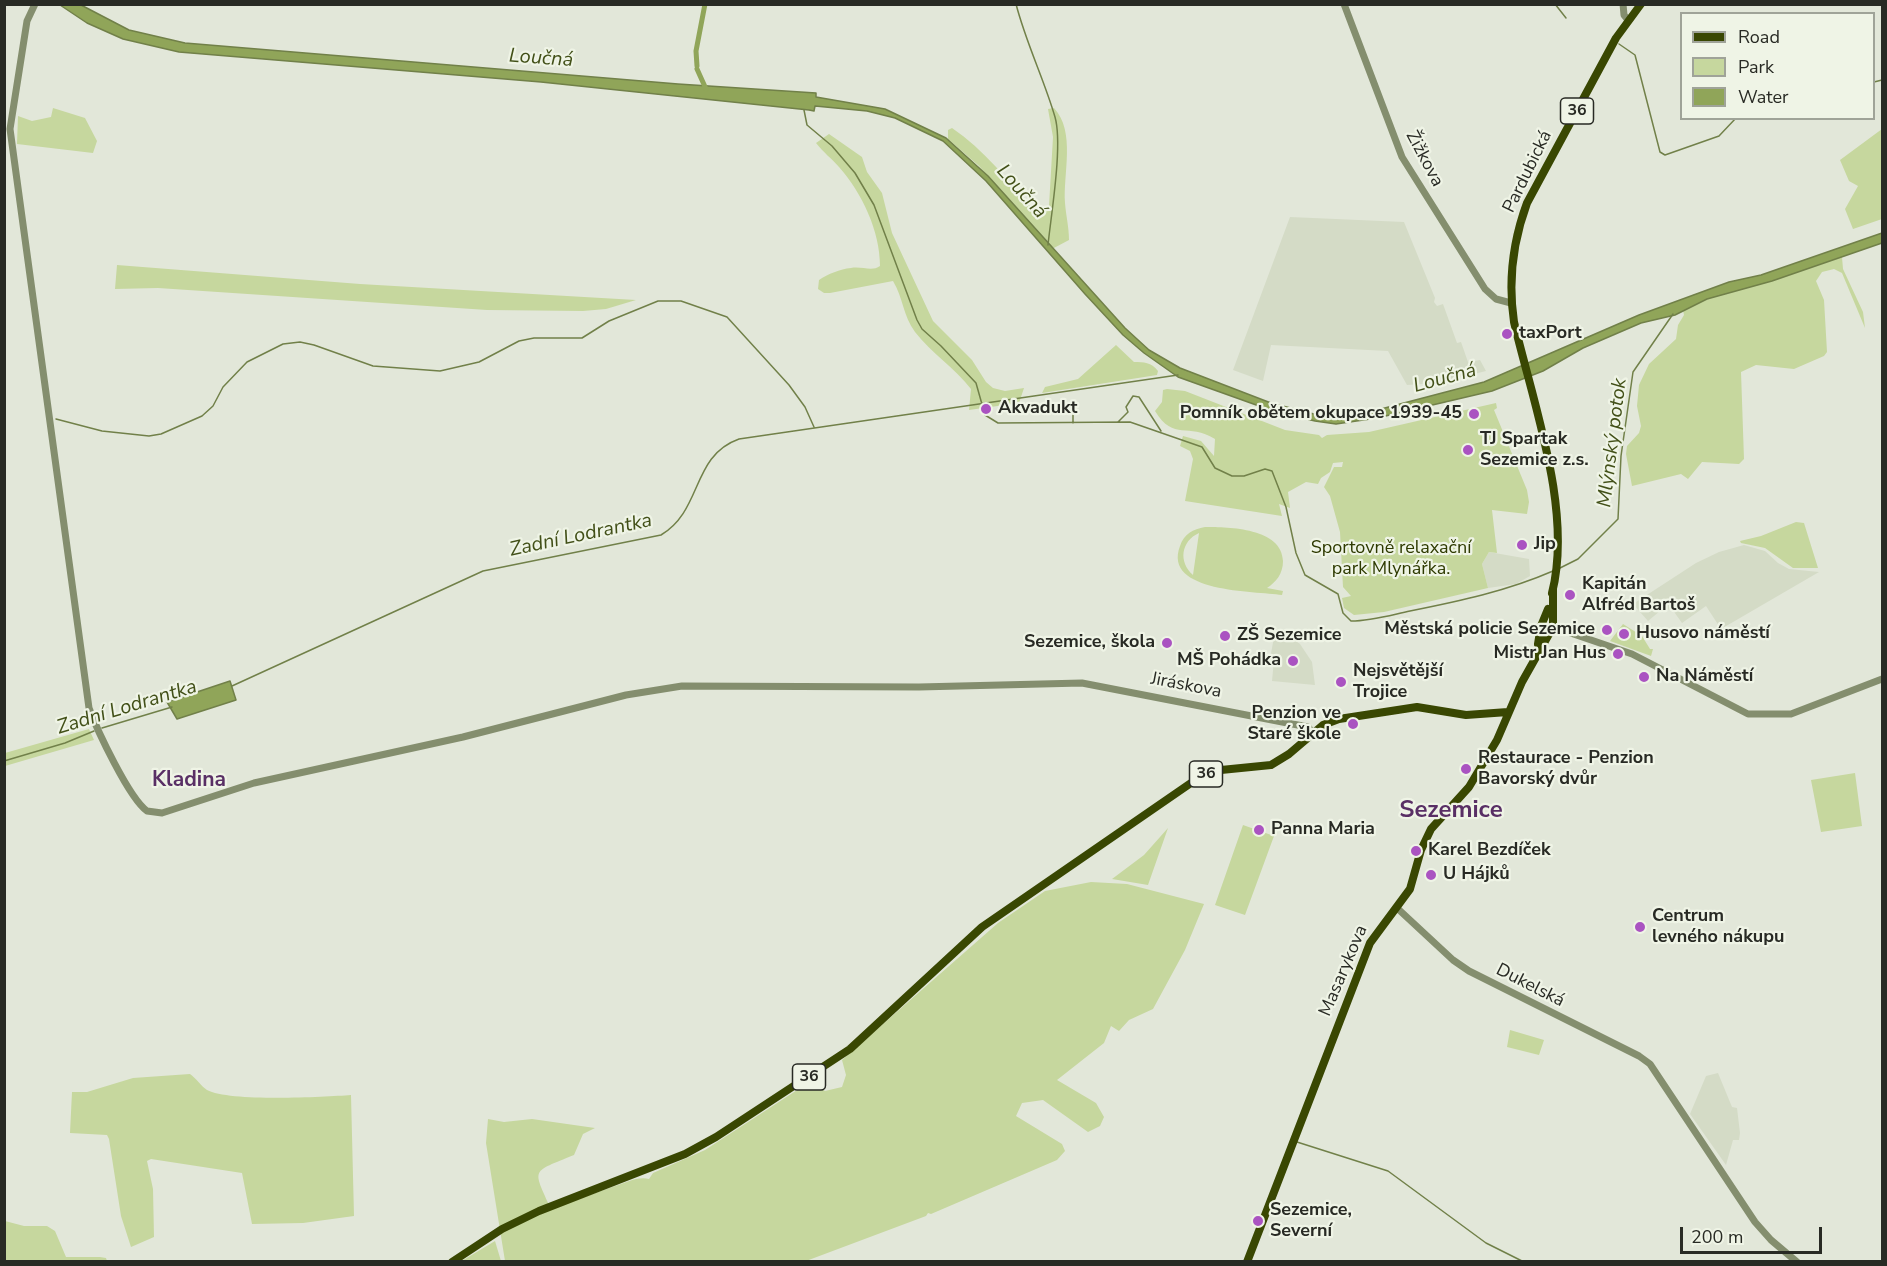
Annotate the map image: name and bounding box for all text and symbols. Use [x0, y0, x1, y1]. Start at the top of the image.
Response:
legend [1680, 12, 1875, 120]
text: Road [1738, 25, 1780, 49]
water label: Loučná [508, 45, 574, 73]
text: Park [1738, 55, 1774, 79]
text: Water [1738, 85, 1789, 109]
road number: 36 [1560, 98, 1594, 124]
street label: Žižkova [1400, 127, 1448, 191]
street label: Pardubická [1499, 127, 1557, 217]
water label: Loučná [991, 160, 1051, 224]
place label: taxPort [1519, 323, 1582, 345]
marker: taxPort [1500, 327, 1514, 341]
water label: Loučná [1411, 359, 1479, 399]
water label: Mlýnský potok [1593, 377, 1633, 509]
place label: Akvadukt [998, 398, 1077, 420]
marker: Akvadukt [979, 402, 993, 416]
place label: Pomník obětem okupace 1939-45 [1180, 403, 1462, 425]
marker: Pomník obětem okupace 1939-45 [1467, 407, 1481, 421]
place label: TJ Spartak Sezemice z.s. [1480, 429, 1589, 472]
marker: TJ Spartak Sezemice z.s. [1461, 443, 1475, 457]
water label: Zadní Lodrantka [508, 509, 654, 563]
place label: Jip [1534, 534, 1556, 556]
park label: Sportovně relaxační park Mlynářka. [1311, 538, 1471, 580]
marker: Jip [1515, 538, 1529, 552]
place label: Kapitán Alfréd Bartoš [1582, 574, 1696, 616]
marker: Kapitán Alfréd Bartoš [1563, 588, 1577, 602]
place label: Městská policie Sezemice [1384, 619, 1595, 641]
marker: Městská policie Sezemice [1600, 623, 1614, 637]
place label: Husovo náměstí [1636, 623, 1770, 645]
place label: ZŠ Sezemice [1237, 625, 1342, 647]
marker: Husovo náměstí [1617, 627, 1631, 641]
marker: ZŠ Sezemice [1218, 629, 1232, 643]
place label: Sezemice, škola [1024, 632, 1155, 654]
marker: Sezemice, škola [1160, 636, 1174, 650]
place label: Mistr Jan Hus [1494, 643, 1606, 665]
marker: Mistr Jan Hus [1611, 647, 1625, 661]
place label: MŠ Pohádka [1177, 650, 1281, 672]
marker: MŠ Pohádka [1286, 654, 1300, 668]
place label: Nejsvětější Trojice [1353, 661, 1443, 704]
place label: Na Náměstí [1656, 666, 1753, 688]
street label: Jiráskova [1149, 669, 1223, 703]
marker: Na Náměstí [1637, 670, 1651, 684]
water label: Zadní Lodrantka [54, 675, 200, 741]
marker: Nejsvětější Trojice [1334, 675, 1348, 689]
place label: Penzion ve Staré škole [1247, 703, 1341, 746]
marker: Penzion ve Staré škole [1346, 717, 1360, 731]
place label: Restaurace - Penzion Bavorský dvůr [1478, 748, 1654, 790]
road number: 36 [1190, 761, 1222, 787]
marker: Restaurace - Penzion Bavorský dvůr [1459, 762, 1473, 776]
district label: Kladina [152, 768, 226, 794]
district label: Sezemice [1399, 797, 1503, 825]
place label: Panna Maria [1271, 819, 1375, 841]
marker: Panna Maria [1252, 823, 1266, 837]
place label: Karel Bezdíček [1428, 840, 1551, 862]
marker: Karel Bezdíček [1409, 844, 1423, 858]
place label: U Hájků [1443, 864, 1510, 886]
marker: U Hájků [1424, 868, 1438, 882]
place label: Centrum levného nákupu [1652, 906, 1784, 948]
marker: Centrum levného nákupu [1633, 920, 1647, 934]
street label: Masarykova [1315, 922, 1373, 1020]
street label: Dukelská [1492, 960, 1568, 1012]
road number: 36 [792, 1064, 826, 1090]
place label: Sezemice, Severní [1270, 1200, 1352, 1242]
marker: Sezemice, Severní [1251, 1214, 1265, 1228]
scale bar [1683, 1215, 1826, 1253]
text: 200 m [1691, 1225, 1743, 1249]

